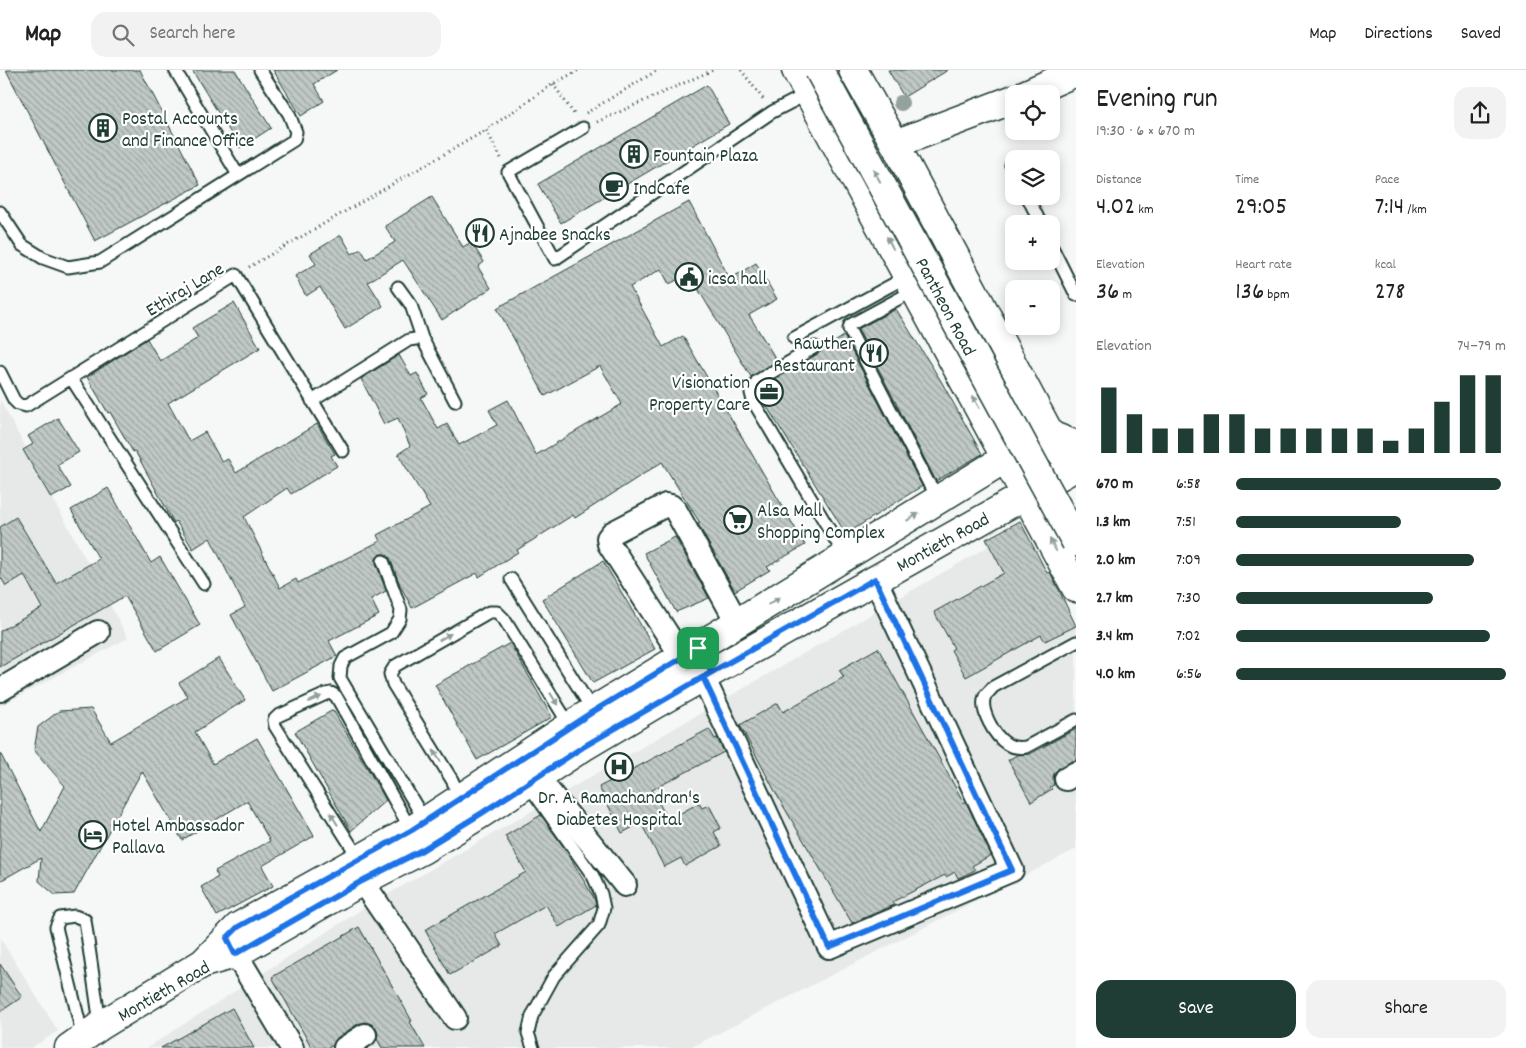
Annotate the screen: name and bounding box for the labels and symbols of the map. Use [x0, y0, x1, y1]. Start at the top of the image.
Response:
place label: Postal Accounts and Finance Office [122, 107, 254, 156]
building icon: Postal Accounts and Finance Office [88, 113, 118, 143]
building icon: Fountain Plaza [619, 139, 649, 169]
place label: Fountain Plaza [653, 144, 759, 171]
one-way arrow [873, 169, 881, 184]
cafe icon: IndCafe [599, 172, 629, 202]
place label: IndCafe [633, 177, 690, 204]
restaurant icon: Ajnabee Snacks [465, 218, 495, 248]
place label: Ajnabee Snacks [499, 223, 611, 250]
one-way arrow [886, 236, 894, 251]
street label: Pantheon Road [907, 254, 981, 361]
street label: Ethiraj Lane [142, 257, 230, 325]
public building icon: icsa hall [674, 262, 704, 292]
place label: icsa hall [708, 267, 768, 294]
place label: Rawther Restaurant [774, 332, 855, 381]
restaurant icon: Rawther Restaurant [859, 338, 889, 368]
place label: Visionation Property Care [649, 371, 750, 420]
office icon: Visionation Property Care [754, 377, 784, 407]
one-way arrow [971, 395, 980, 408]
place label: Alsa Mall Shopping Complex [757, 499, 885, 548]
supermarket icon: Alsa Mall Shopping Complex [723, 505, 753, 535]
street label: Montieth Road [892, 507, 995, 581]
one-way arrow [907, 512, 920, 521]
one-way arrow [1049, 537, 1057, 552]
one-way arrow [768, 597, 781, 606]
pin [677, 627, 719, 669]
one-way arrow [439, 633, 452, 642]
one-way arrow [549, 692, 559, 705]
one-way arrow [308, 694, 322, 702]
one-way arrow [433, 750, 442, 763]
hospital icon: Dr. A. Ramachandran's Diabetes Hospital [604, 752, 634, 782]
place label: Dr. A. Ramachandran's Diabetes Hospital [538, 786, 700, 835]
one-way arrow [329, 812, 338, 826]
place label: Hotel Ambassador Pallava [112, 814, 244, 863]
hotel icon: Hotel Ambassador Pallava [78, 820, 108, 850]
street label: Montieth Road [113, 956, 216, 1030]

